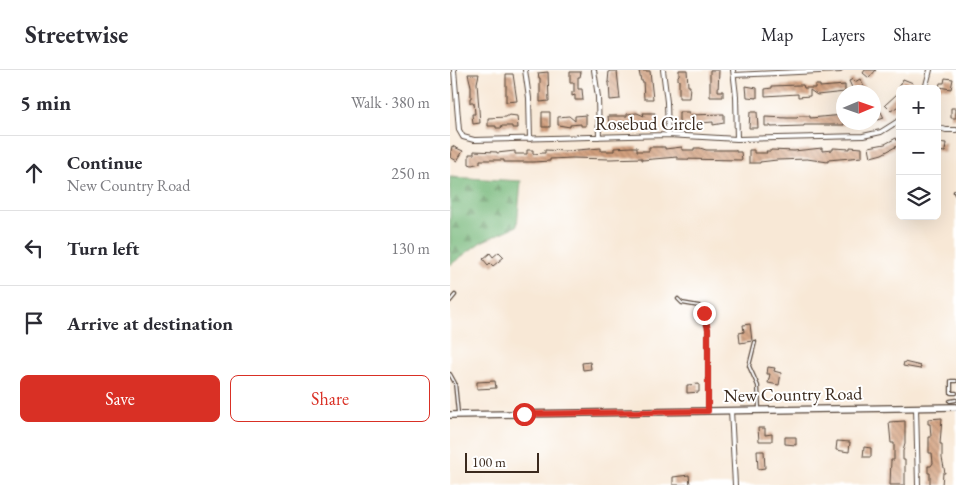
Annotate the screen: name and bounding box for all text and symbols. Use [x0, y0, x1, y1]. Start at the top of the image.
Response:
text: Streetwise [25, 19, 128, 50]
text: Map [761, 23, 793, 46]
text: Layers [821, 23, 865, 46]
text: Share [893, 23, 931, 46]
north arrow [836, 85, 881, 130]
map controls [896, 85, 941, 220]
button: + [896, 85, 941, 130]
text: 5 min [20, 89, 71, 116]
text: Walk · 380 m [351, 92, 430, 113]
street label: Rosebud Circle [595, 112, 703, 135]
button: − [896, 130, 941, 175]
text: Continue [67, 150, 142, 175]
icon: ahead [20, 159, 48, 187]
text: 250 m [391, 163, 430, 184]
text: New Country Road [67, 175, 190, 196]
button: layers [896, 175, 941, 220]
icon: left [20, 234, 48, 262]
text: Turn left [67, 236, 139, 261]
text: 130 m [391, 238, 430, 259]
route end [693, 302, 716, 325]
icon: arrive [20, 309, 48, 337]
text: Arrive at destination [67, 311, 233, 336]
button: Save [20, 375, 220, 422]
button: Share [230, 375, 430, 422]
street label: New Country Road [723, 381, 863, 407]
route start [513, 403, 536, 426]
scale bar [465, 450, 539, 473]
text: 100 m [472, 453, 506, 471]

